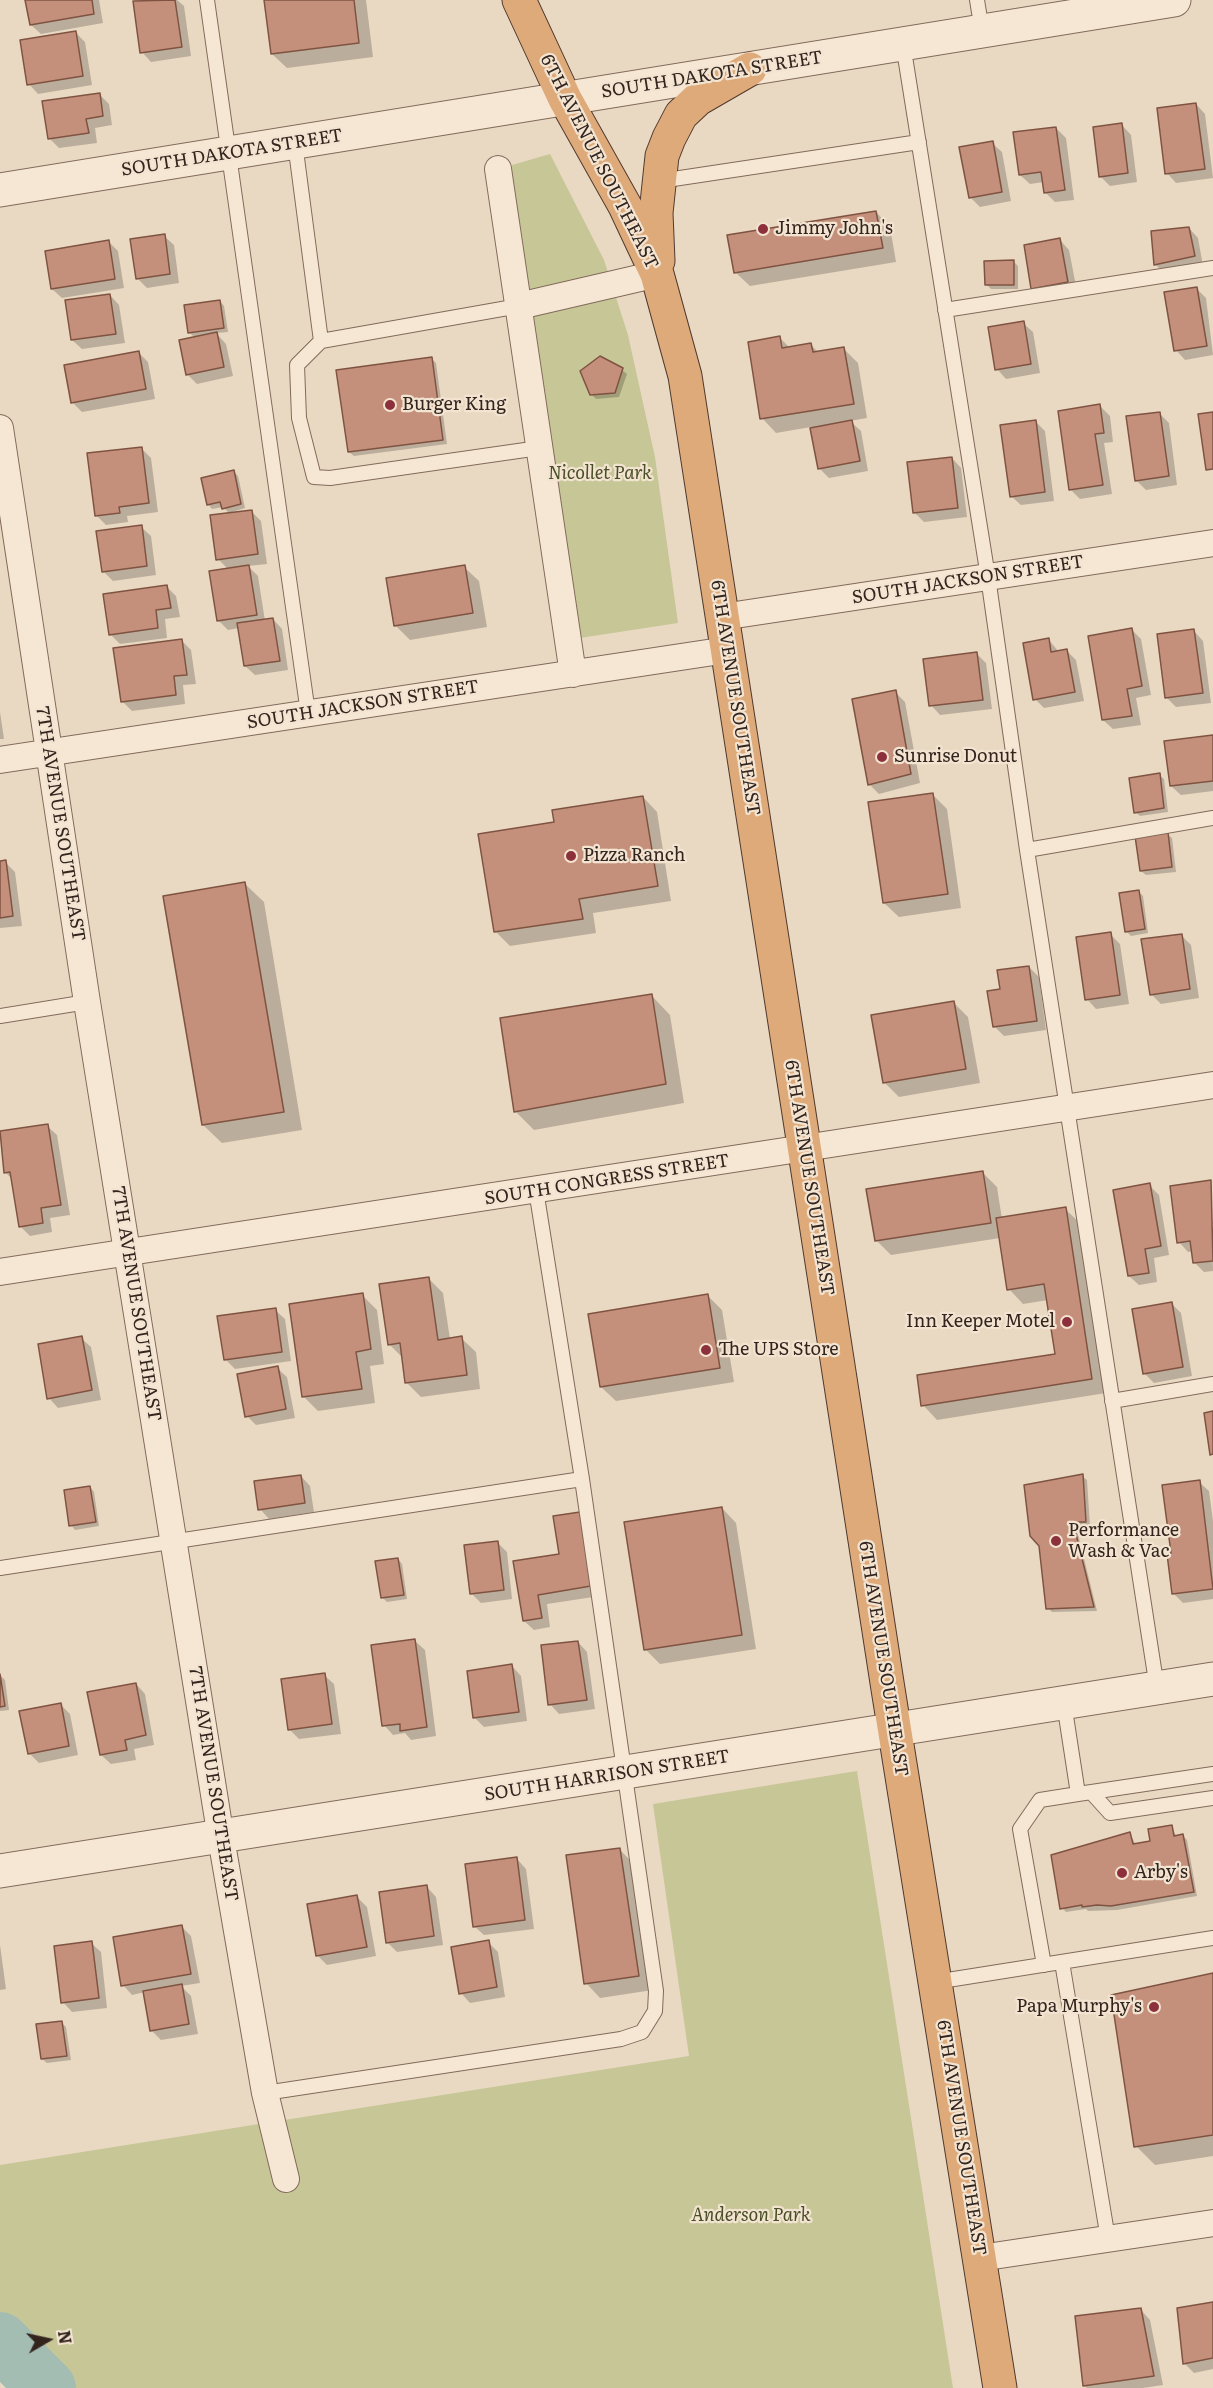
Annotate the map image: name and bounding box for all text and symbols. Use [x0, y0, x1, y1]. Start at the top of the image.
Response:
street label: SOUTH DAKOTA STREET [600, 47, 824, 103]
street label: 6TH AVENUE SOUTHEAST [535, 51, 663, 273]
street label: SOUTH DAKOTA STREET [120, 125, 344, 181]
place label: Jimmy John's [775, 218, 893, 240]
marker: Jimmy John's [756, 222, 770, 236]
place label: Burger King [402, 394, 506, 416]
marker: Burger King [383, 398, 397, 412]
park label: Nicollet Park [548, 463, 652, 485]
street label: SOUTH JACKSON STREET [851, 551, 1085, 609]
street label: 6TH AVENUE SOUTHEAST [706, 579, 764, 817]
street label: SOUTH JACKSON STREET [246, 676, 480, 734]
street label: 7TH AVENUE SOUTHEAST [31, 705, 89, 943]
place label: Sunrise Donut [894, 746, 1017, 768]
marker: Sunrise Donut [875, 750, 889, 764]
place label: Pizza Ranch [583, 845, 686, 867]
marker: Pizza Ranch [564, 849, 578, 863]
street label: 6TH AVENUE SOUTHEAST [780, 1059, 838, 1297]
street label: SOUTH CONGRESS STREET [483, 1150, 731, 1210]
street label: 7TH AVENUE SOUTHEAST [107, 1185, 165, 1423]
place label: Inn Keeper Motel [906, 1311, 1055, 1333]
marker: Inn Keeper Motel [1060, 1315, 1074, 1329]
place label: The UPS Store [718, 1339, 839, 1361]
marker: The UPS Store [699, 1343, 713, 1357]
place label: Performance Wash & Vac [1068, 1520, 1179, 1562]
marker: Performance Wash & Vac [1049, 1534, 1063, 1548]
street label: 6TH AVENUE SOUTHEAST [854, 1540, 912, 1778]
street label: 7TH AVENUE SOUTHEAST [184, 1665, 242, 1903]
street label: SOUTH HARRISON STREET [483, 1746, 731, 1806]
place label: Arby's [1134, 1862, 1188, 1884]
marker: Arby's [1115, 1866, 1129, 1880]
place label: Papa Murphy's [1016, 1996, 1142, 2018]
marker: Papa Murphy's [1147, 2000, 1161, 2014]
street label: 6TH AVENUE SOUTHEAST [932, 2019, 990, 2257]
park label: Anderson Park [691, 2205, 811, 2227]
north arrow [18, 2310, 78, 2370]
text: N [53, 2329, 79, 2346]

